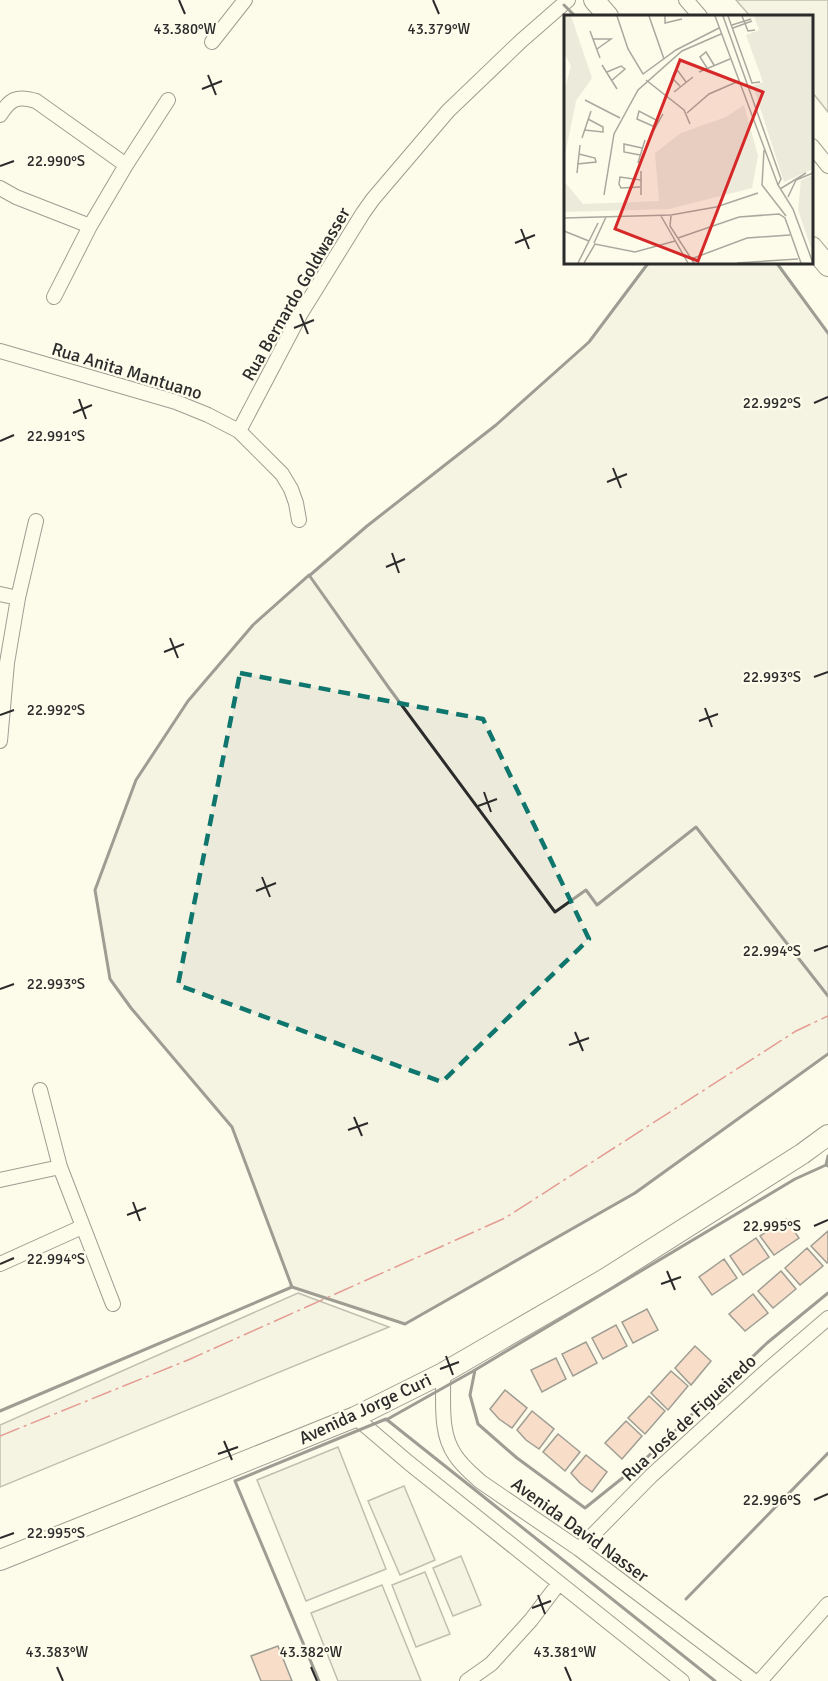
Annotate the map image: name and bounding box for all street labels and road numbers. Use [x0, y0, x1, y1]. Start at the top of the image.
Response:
street label: Rua Bernardo Goldwasser [237, 203, 355, 385]
street label: Rua Anita Mantuano [49, 338, 205, 404]
street label: Rua José de Figueiredo [617, 1350, 761, 1486]
street label: Avenida Jorge Curi [295, 1369, 435, 1449]
street label: Avenida David Nasser [507, 1473, 653, 1587]

